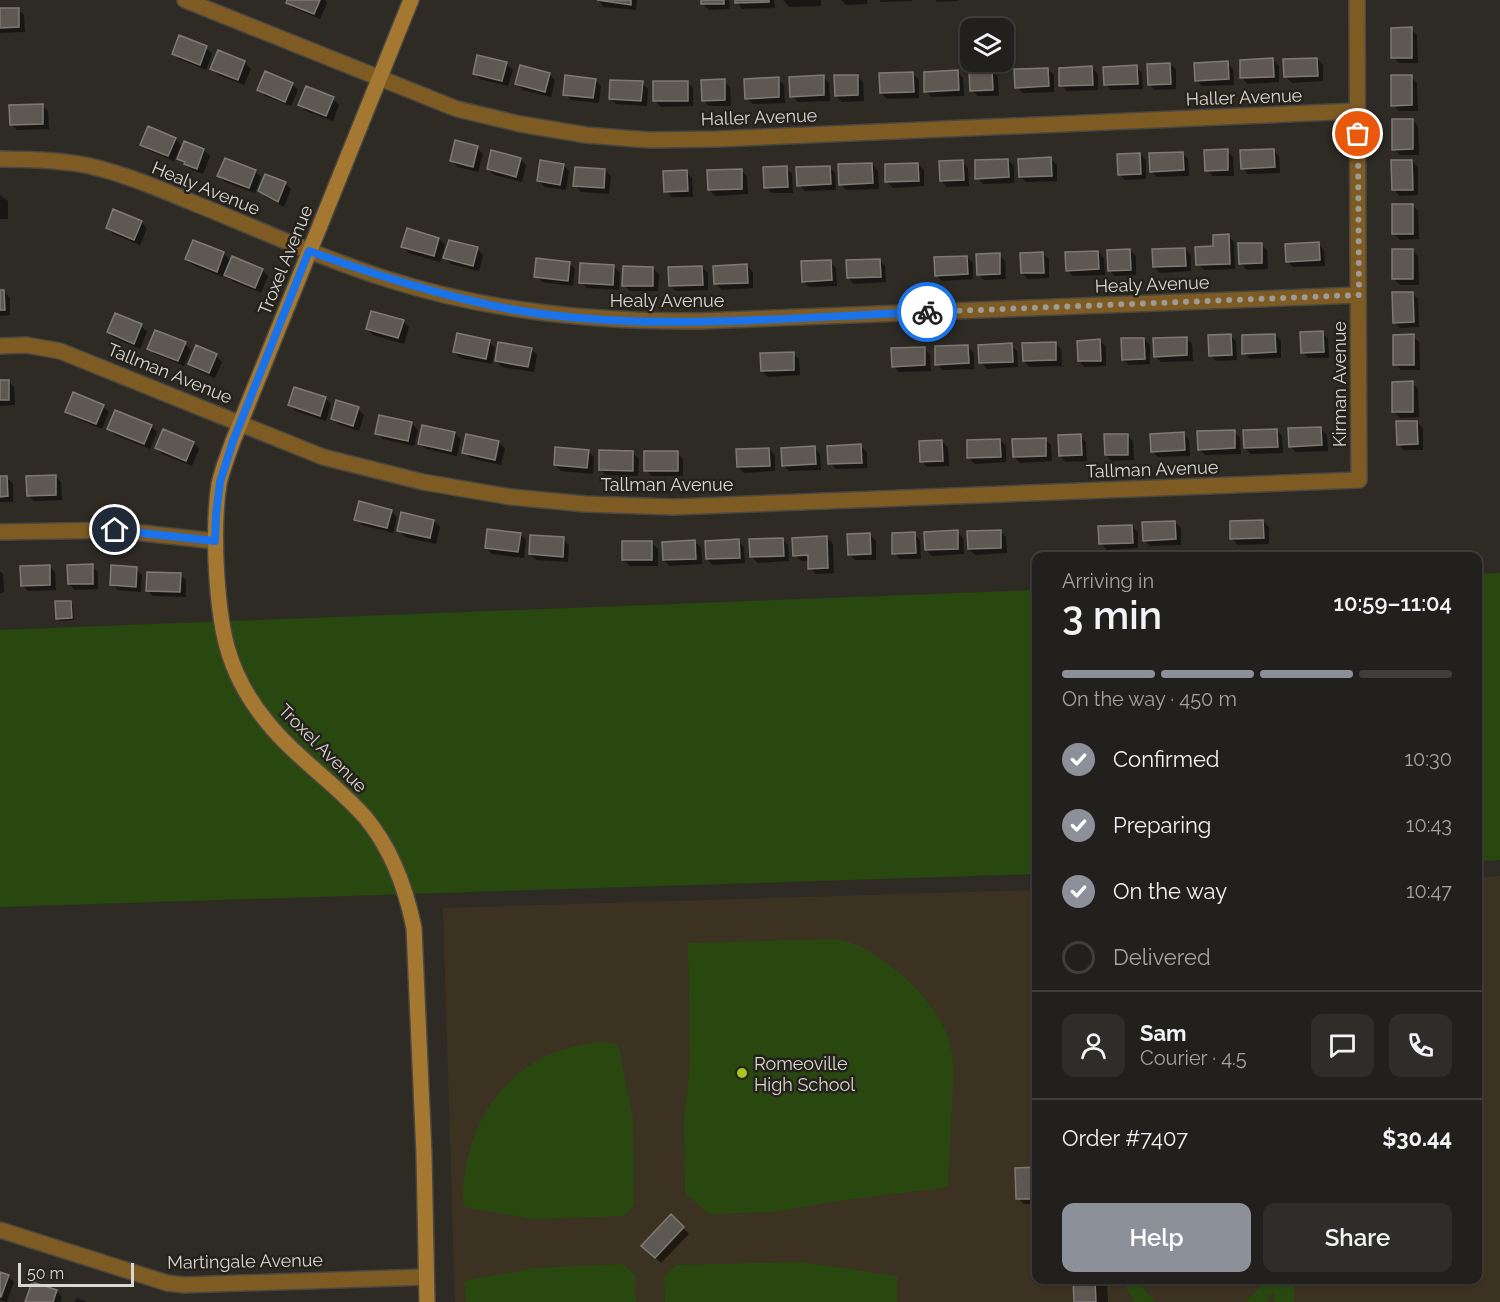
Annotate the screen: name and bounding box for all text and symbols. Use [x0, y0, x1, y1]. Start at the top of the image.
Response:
map controls [960, 18, 1014, 72]
button: layers [960, 18, 1014, 72]
street label: Haller Avenue [1185, 84, 1303, 110]
street label: Haller Avenue [700, 104, 818, 130]
pin [1332, 108, 1383, 159]
icon: bag [1341, 117, 1374, 150]
street label: Healy Avenue [149, 157, 263, 219]
street label: Troxel Avenue [253, 202, 317, 318]
street label: Healy Avenue [1094, 271, 1210, 296]
courier [897, 282, 957, 342]
street label: Healy Avenue [610, 290, 725, 311]
icon: bike [911, 296, 944, 329]
street label: Kirman Avenue [1329, 321, 1350, 447]
street label: Tallman Avenue [105, 338, 236, 408]
street label: Tallman Avenue [1085, 456, 1219, 482]
street label: Tallman Avenue [601, 474, 734, 495]
pin [89, 504, 140, 555]
icon: home [98, 513, 131, 546]
text: Arriving in [1062, 569, 1154, 593]
text: 10:59–11:04 [1334, 590, 1452, 616]
text: 3 min [1062, 592, 1162, 638]
text: On the way · 450 m [1062, 687, 1237, 711]
street label: Troxel Avenue [274, 699, 372, 797]
icon: check [1062, 743, 1095, 776]
text: Confirmed [1113, 746, 1220, 772]
text: 10:30 [1405, 747, 1452, 771]
icon: check [1062, 809, 1095, 842]
text: Preparing [1113, 812, 1211, 838]
text: 10:43 [1406, 813, 1452, 837]
icon: check [1062, 875, 1095, 908]
text: On the way [1113, 878, 1227, 904]
text: 10:47 [1406, 879, 1452, 903]
text: Delivered [1113, 944, 1211, 970]
button: person [1062, 1014, 1125, 1077]
button: chat [1311, 1014, 1374, 1077]
button: phone [1389, 1014, 1452, 1077]
text: Sam [1140, 1020, 1187, 1046]
text: Courier · 4.5 [1140, 1046, 1247, 1070]
place label: Romeoville High School [754, 1053, 855, 1095]
marker: Romeoville High School [735, 1066, 749, 1080]
text: Order #7407 [1062, 1125, 1188, 1151]
text: $30.44 [1382, 1125, 1452, 1151]
button: Help [1062, 1203, 1251, 1272]
button: Share [1263, 1203, 1452, 1272]
street label: Martingale Avenue [167, 1249, 324, 1273]
scale bar [18, 1260, 134, 1288]
text: 50 m [27, 1264, 64, 1283]

